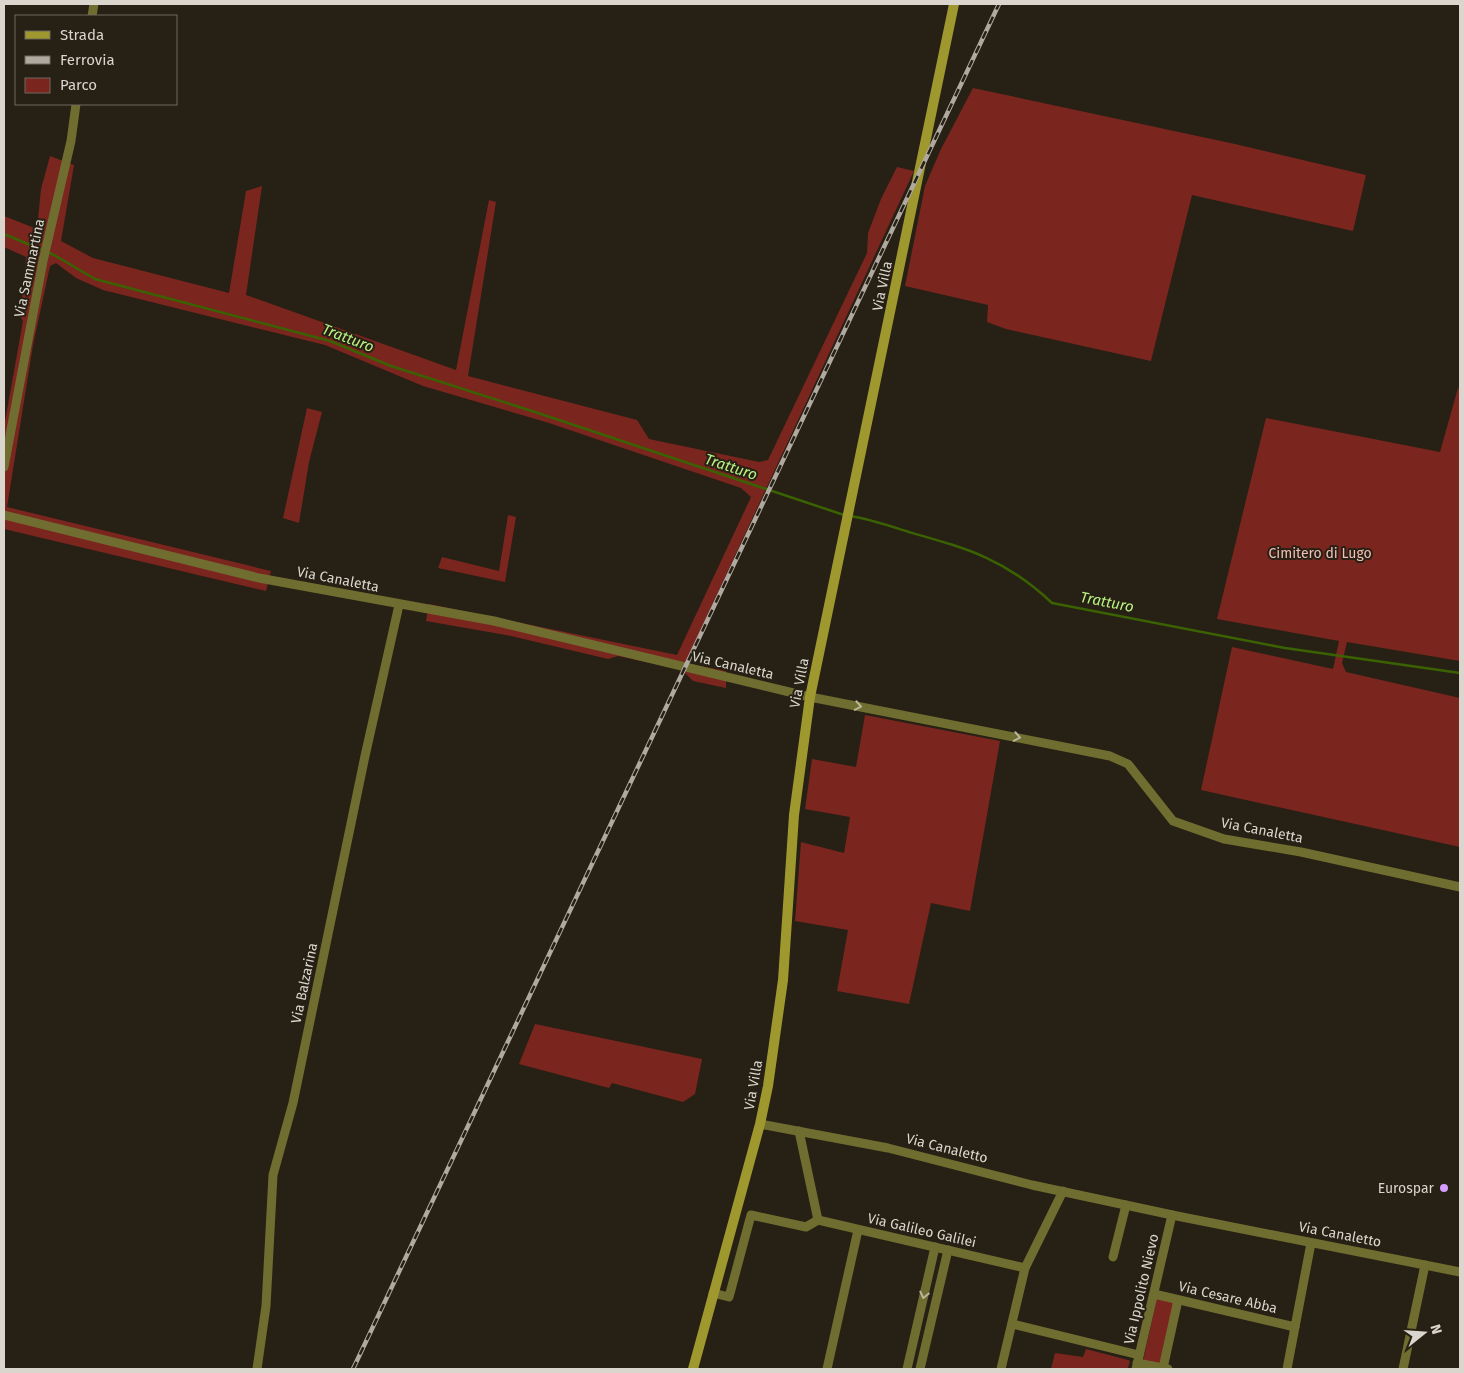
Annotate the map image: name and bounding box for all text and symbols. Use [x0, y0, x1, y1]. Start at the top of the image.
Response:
legend [15, 15, 178, 105]
text: Strada [60, 26, 104, 44]
text: Ferrovia [60, 51, 115, 69]
text: Parco [60, 76, 97, 94]
street label: Via Sammartina [11, 217, 48, 319]
street label: Via Villa [869, 260, 896, 313]
water label: Tratturo [319, 320, 377, 356]
water label: Tratturo [702, 450, 760, 484]
park label: Cimitero di Lugo [1268, 545, 1372, 562]
street label: Via Canaletta [295, 563, 380, 596]
water label: Tratturo [1079, 588, 1135, 616]
street label: Via Canaletta [690, 648, 775, 683]
street label: Via Villa [786, 657, 813, 710]
one-way arrow [853, 700, 862, 711]
one-way arrow [1013, 731, 1022, 741]
street label: Via Canaletta [1219, 814, 1304, 847]
street label: Via Balzarina [288, 941, 321, 1025]
street label: Via Villa [741, 1059, 766, 1111]
street label: Via Canaletto [904, 1130, 990, 1167]
place label: Eurospar [1378, 1180, 1435, 1197]
marker: Eurospar [1438, 1182, 1450, 1194]
street label: Via Galileo Galilei [866, 1210, 978, 1251]
street label: Via Canaletto [1297, 1218, 1383, 1251]
street label: Via Ippolito Nievo [1121, 1232, 1162, 1346]
street label: Via Cesare Abba [1177, 1278, 1279, 1317]
one-way arrow [919, 1290, 930, 1299]
north arrow [1399, 1308, 1449, 1358]
text: N [1426, 1322, 1445, 1336]

